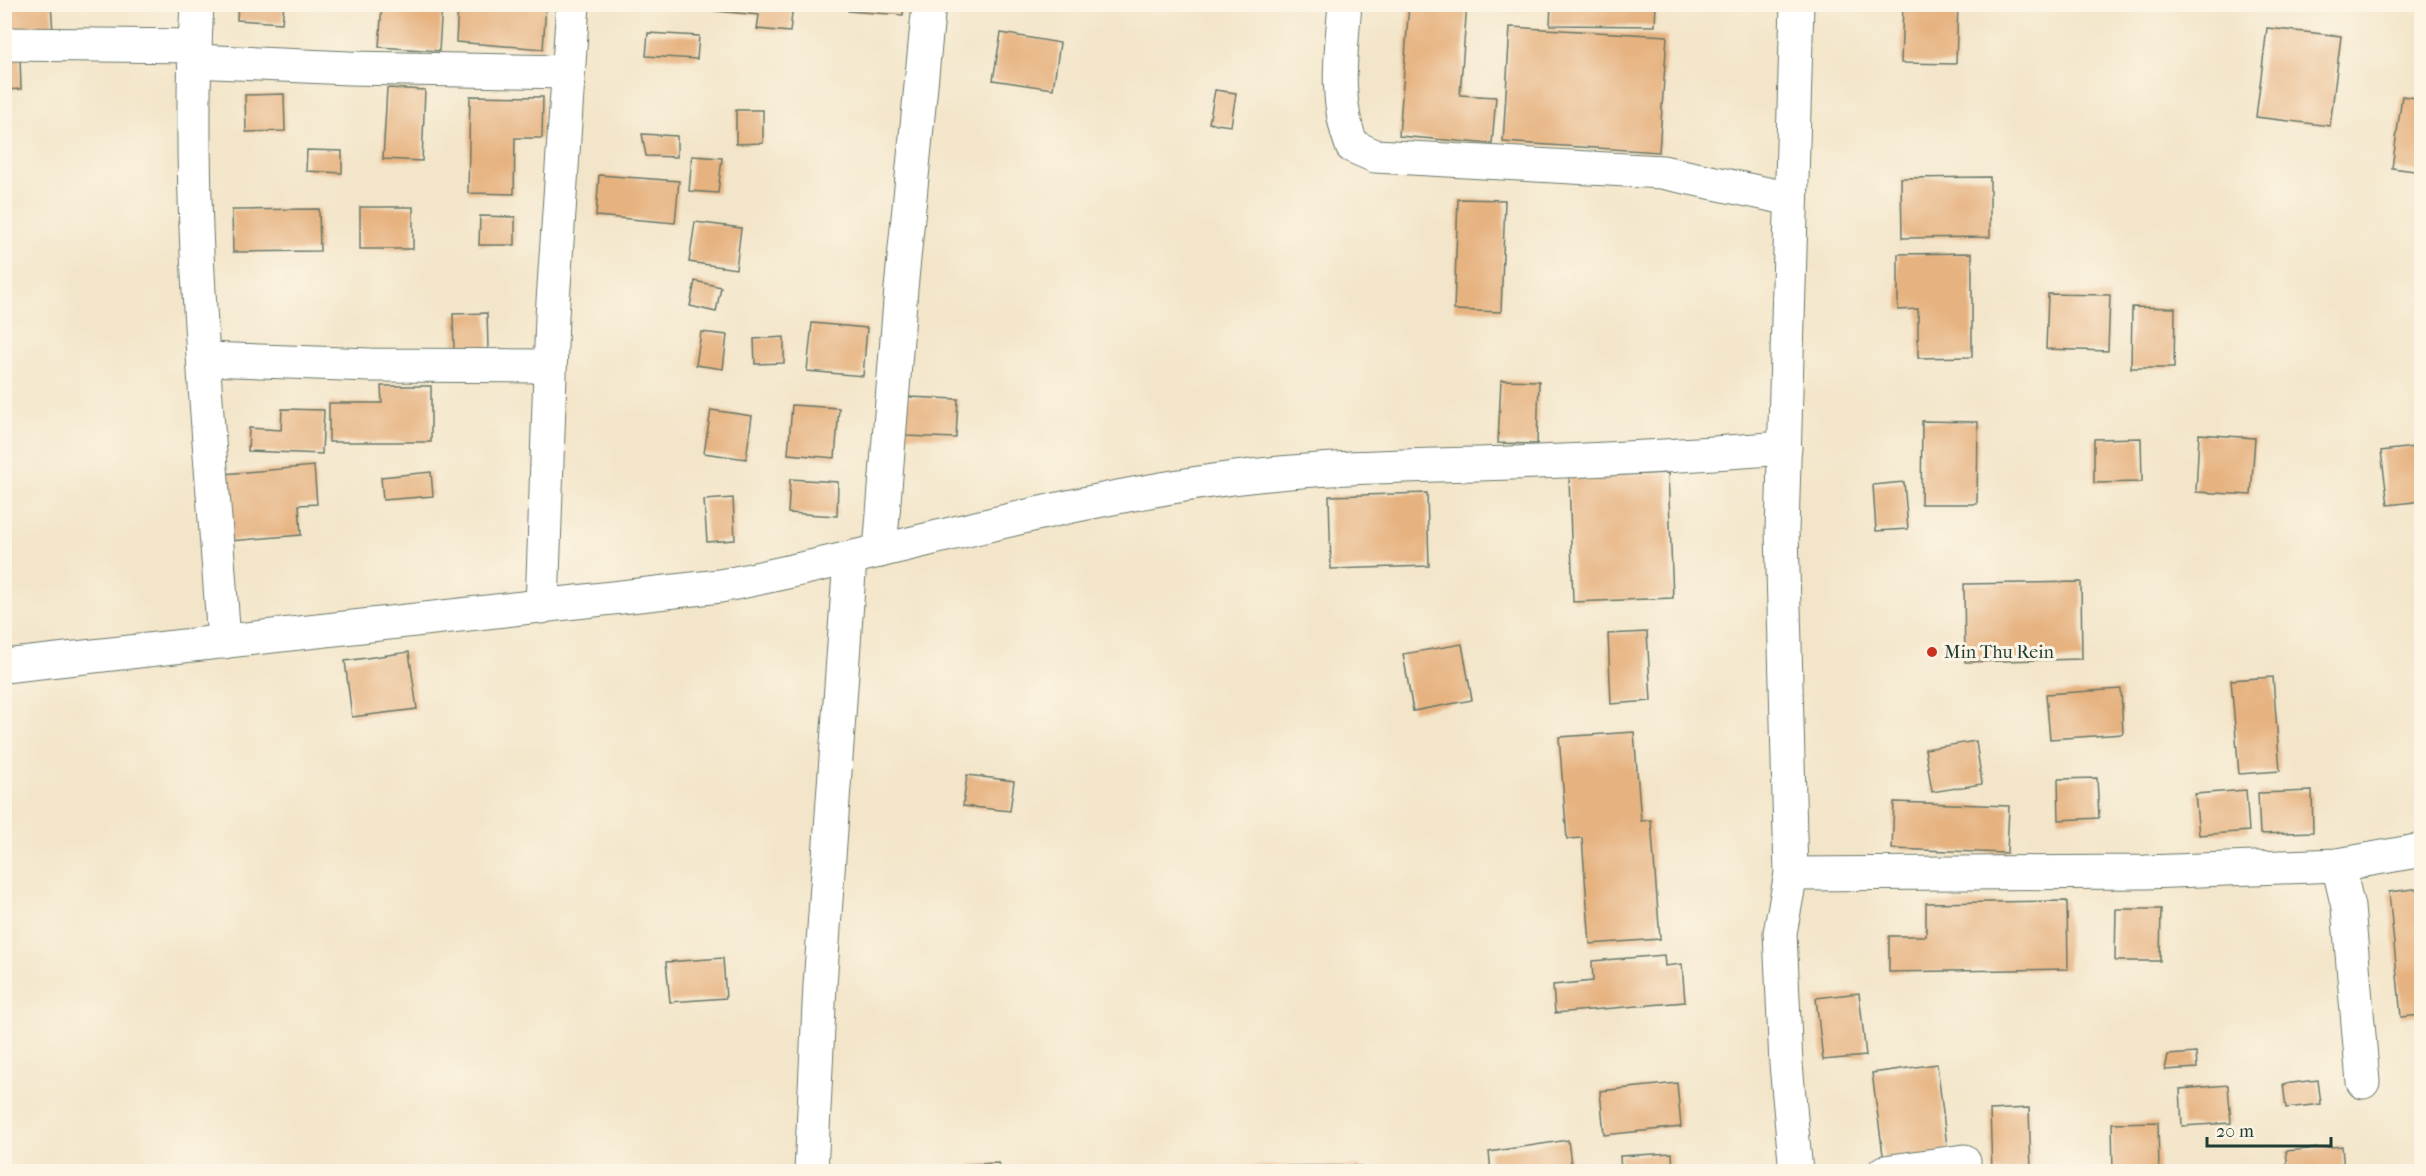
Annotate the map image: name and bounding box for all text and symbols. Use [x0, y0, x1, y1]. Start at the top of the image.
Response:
place label: Min Thu Rein [1944, 642, 2055, 663]
marker: Min Thu Rein [1925, 645, 1939, 659]
scale bar [2207, 1110, 2332, 1148]
text: 20 m [2216, 1121, 2254, 1142]

